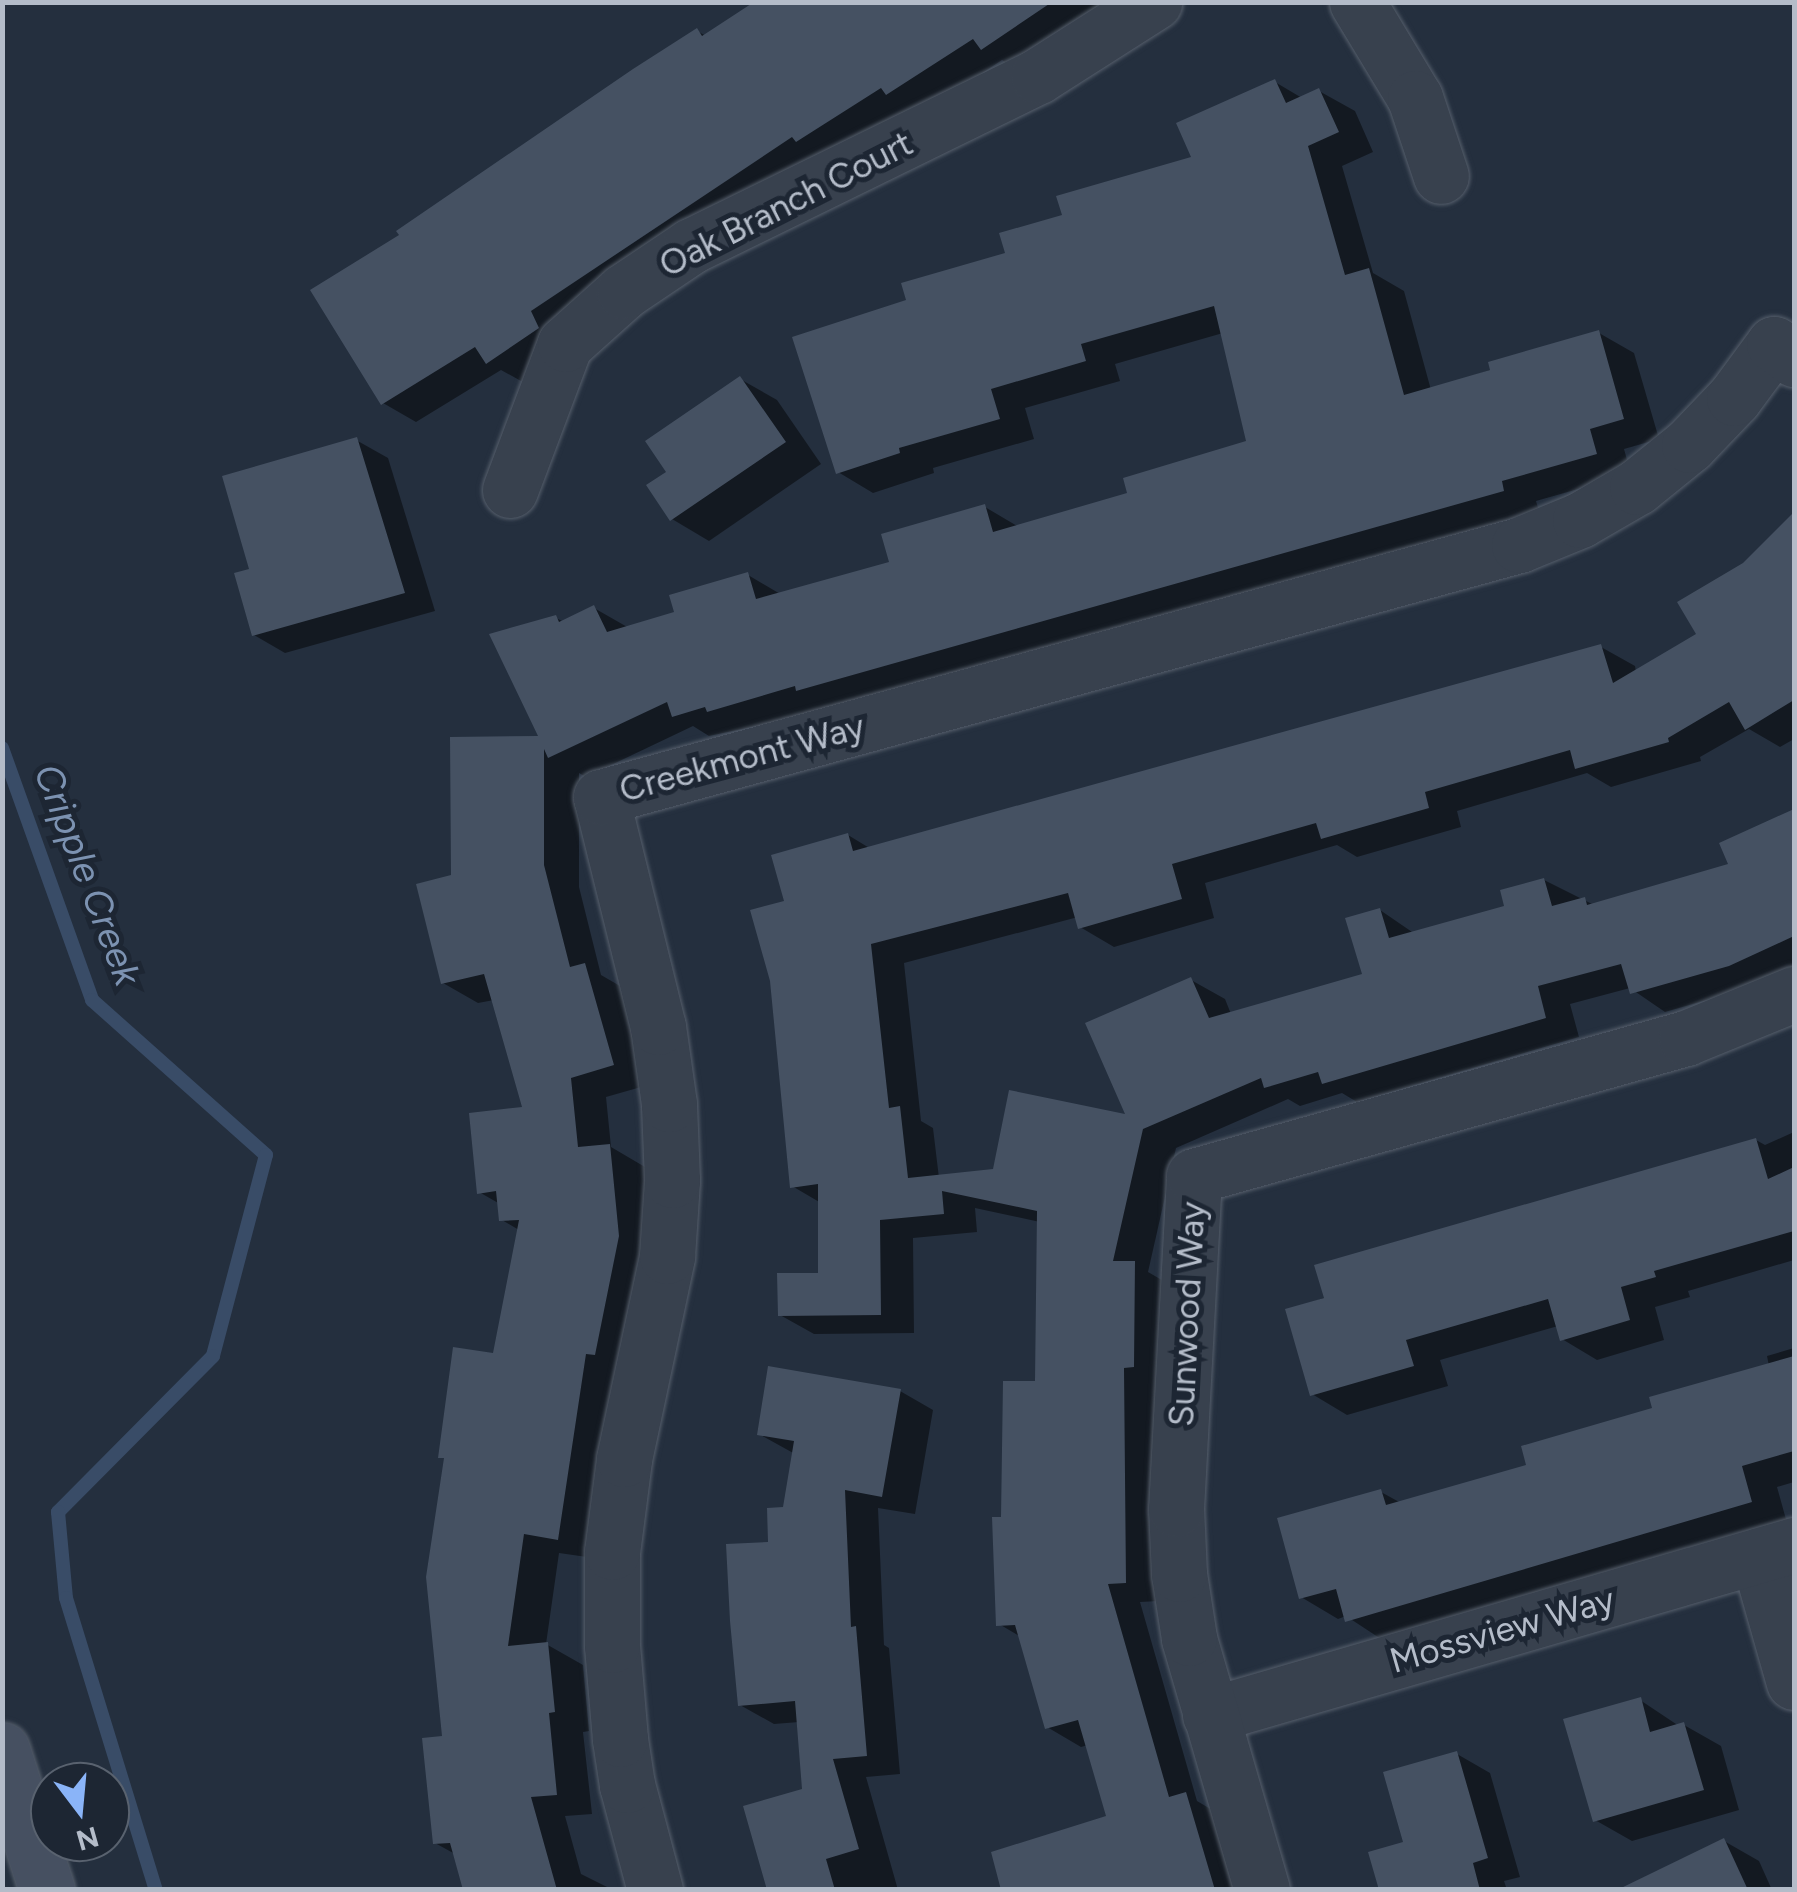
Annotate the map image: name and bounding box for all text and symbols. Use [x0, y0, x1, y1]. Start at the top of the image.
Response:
street label: Oak Branch Court [652, 122, 920, 286]
street label: Creekmont Way [615, 705, 869, 811]
water label: Cripple Creek [24, 758, 150, 992]
street label: Sunwood Way [1160, 1200, 1214, 1428]
street label: Mossview Way [1385, 1578, 1619, 1682]
north arrow [30, 1762, 130, 1862]
text: N [73, 1820, 103, 1858]

